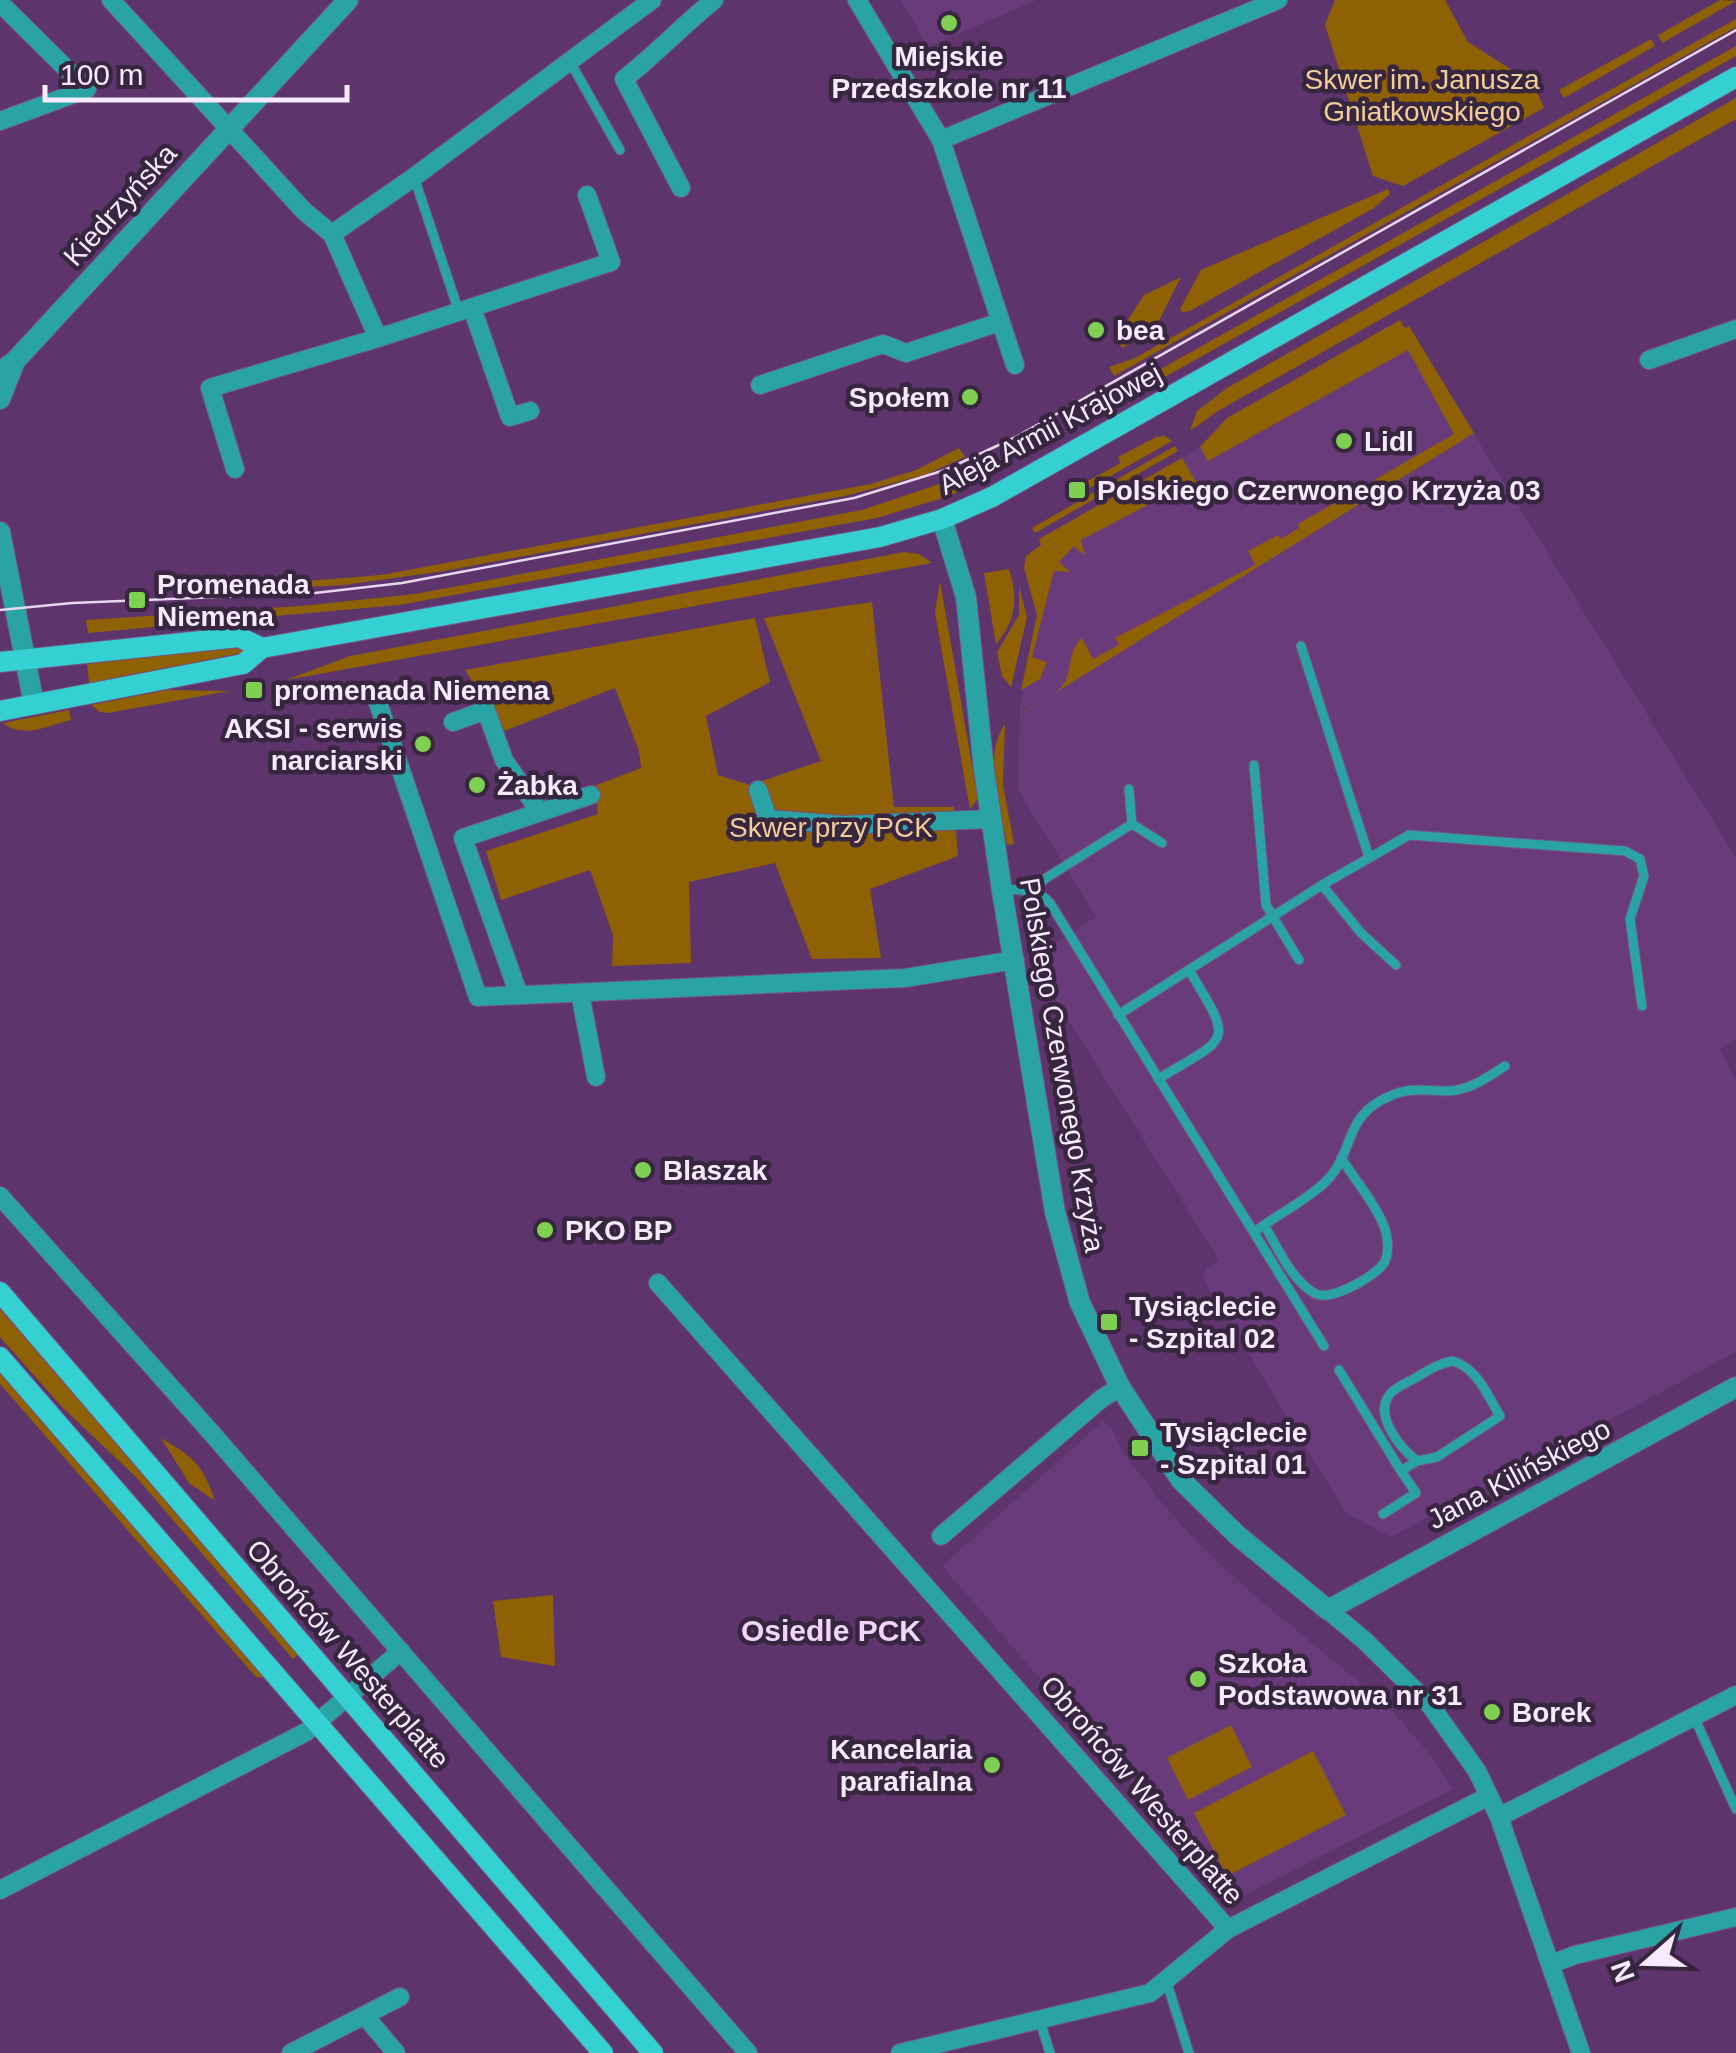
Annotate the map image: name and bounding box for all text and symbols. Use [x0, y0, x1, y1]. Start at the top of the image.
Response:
marker: Miejskie Przedszkole nr 11 [938, 12, 960, 34]
scale bar [45, 40, 348, 102]
place label: Miejskie Przedszkole nr 11 [831, 41, 1067, 104]
text: 100 m [60, 58, 143, 91]
park label: Skwer im. Janusza Gniatkowskiego [1305, 64, 1540, 127]
street label: Kiedrzyńska [57, 138, 183, 272]
place label: bea [1116, 315, 1165, 346]
marker: bea [1085, 319, 1107, 341]
street label: Aleja Armii Krajowej [933, 357, 1167, 501]
place label: Społem [849, 382, 950, 413]
marker: Społem [959, 386, 981, 408]
place label: Lidl [1364, 426, 1414, 457]
marker: Lidl [1333, 430, 1355, 452]
place label: Polskiego Czerwonego Krzyża 03 [1097, 475, 1540, 506]
marker: Polskiego Czerwonego Krzyża 03 [1066, 479, 1088, 501]
place label: Promenada Niemena [157, 569, 310, 632]
marker: Promenada Niemena [126, 589, 148, 611]
place label: promenada Niemena [274, 675, 550, 706]
marker: promenada Niemena [243, 679, 265, 701]
place label: AKSI - serwis narciarski [224, 713, 403, 776]
marker: AKSI - serwis narciarski [412, 733, 434, 755]
place label: Żabka [497, 770, 578, 801]
marker: Żabka [466, 774, 488, 796]
park label: Skwer przy PCK [729, 812, 933, 843]
street label: Polskiego Czerwonego Krzyża [1014, 875, 1110, 1255]
place label: Blaszak [663, 1155, 768, 1186]
marker: Blaszak [632, 1159, 654, 1181]
place label: PKO BP [565, 1215, 672, 1246]
marker: PKO BP [534, 1219, 556, 1241]
place label: Tysiąclecie - Szpital 02 [1129, 1291, 1276, 1354]
marker: Tysiąclecie - Szpital 02 [1098, 1311, 1120, 1333]
street label: Jana Kilińskiego [1422, 1413, 1616, 1535]
place label: Tysiąclecie - Szpital 01 [1160, 1417, 1307, 1480]
marker: Tysiąclecie - Szpital 01 [1129, 1437, 1151, 1459]
street label: Obrońców Westerplatte [240, 1534, 456, 1774]
district label: Osiedle PCK [741, 1614, 921, 1647]
place label: Szkoła Podstawowa nr 31 [1218, 1648, 1462, 1711]
marker: Szkoła Podstawowa nr 31 [1187, 1668, 1209, 1690]
street label: Obrońców Westerplatte [1034, 1670, 1250, 1910]
place label: Borek [1512, 1697, 1592, 1728]
marker: Borek [1481, 1701, 1503, 1723]
place label: Kancelaria parafialna [830, 1734, 972, 1797]
marker: Kancelaria parafialna [981, 1754, 1003, 1776]
north arrow [1596, 1913, 1696, 2013]
text: N [1605, 1957, 1641, 1986]

